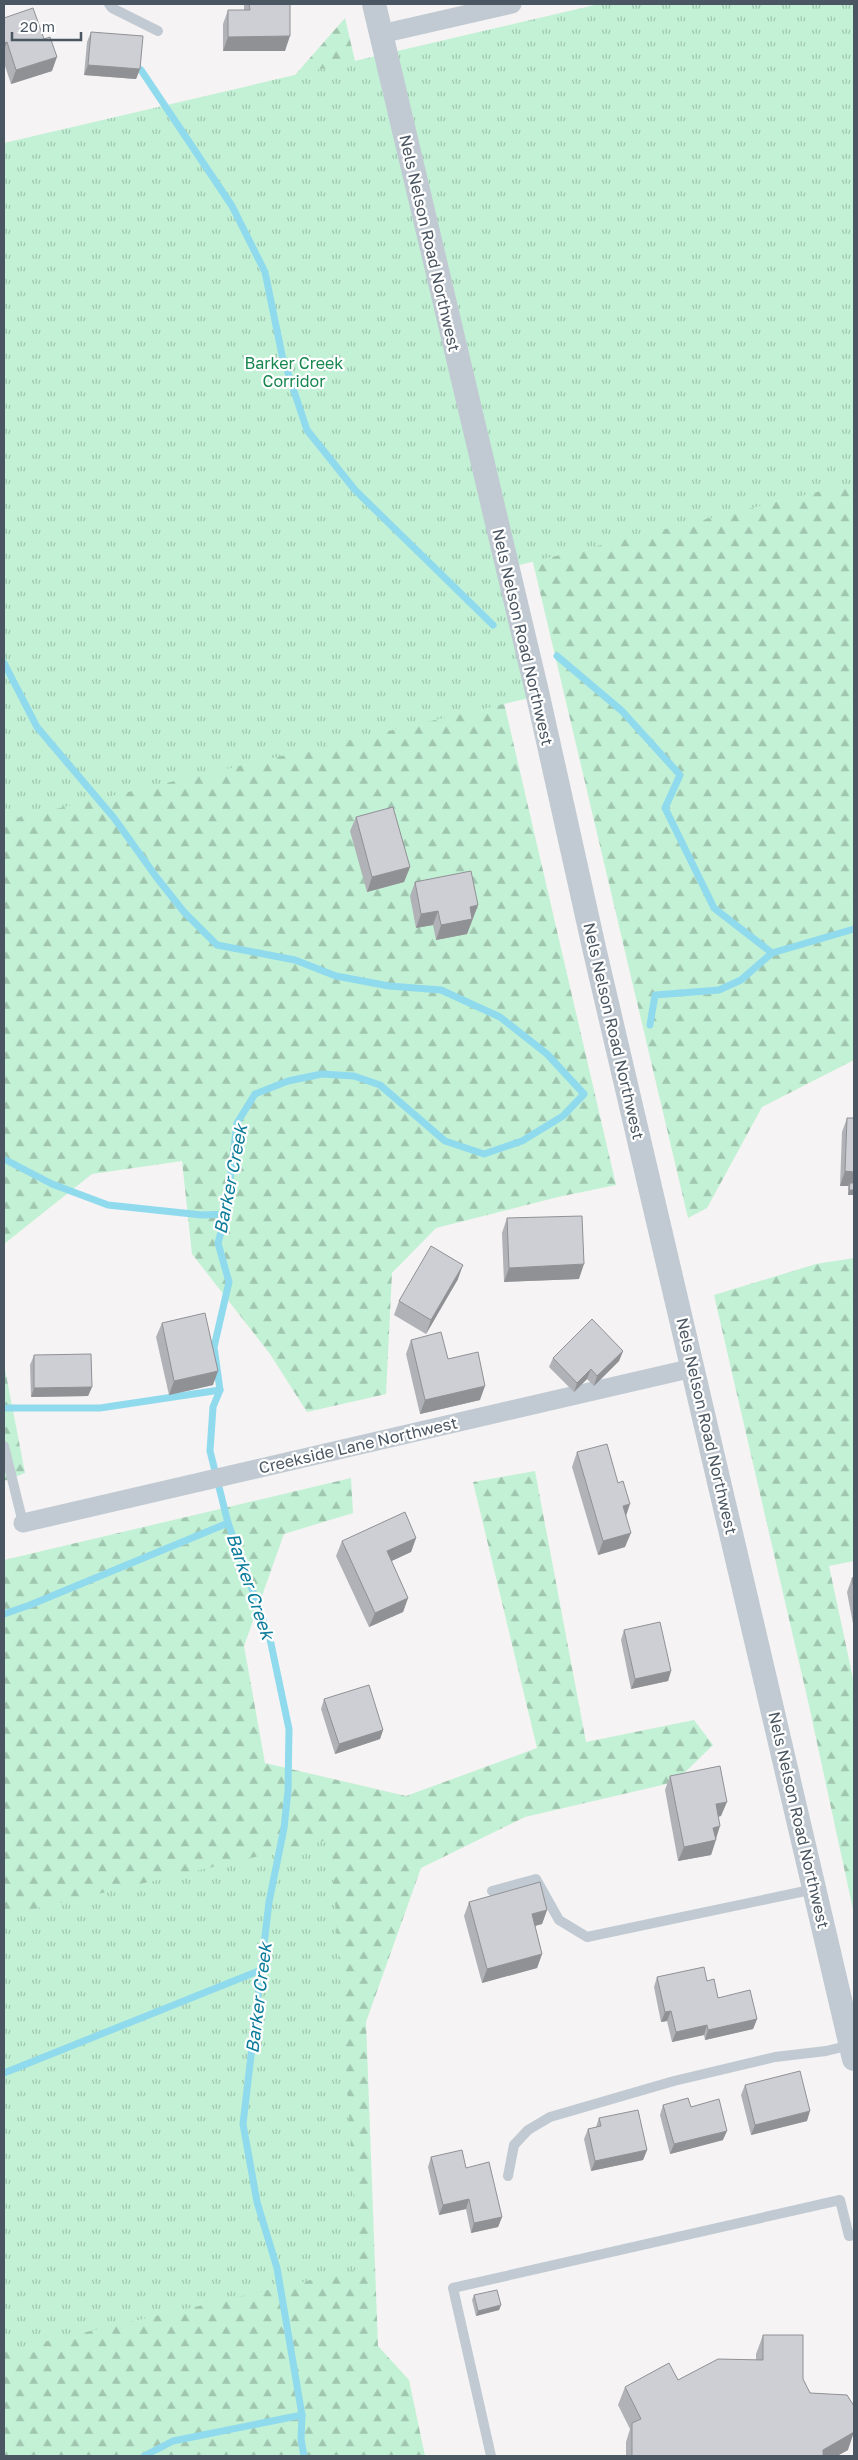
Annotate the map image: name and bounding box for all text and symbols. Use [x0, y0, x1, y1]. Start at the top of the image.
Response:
scale bar [12, 10, 81, 42]
text: 20 m [20, 17, 55, 35]
street label: Nels Nelson Road Northwest [395, 133, 465, 353]
park label: Barker Creek Corridor [245, 353, 343, 391]
street label: Nels Nelson Road Northwest [488, 527, 558, 747]
street label: Nels Nelson Road Northwest [579, 921, 649, 1141]
water label: Barker Creek [209, 1121, 252, 1236]
street label: Nels Nelson Road Northwest [672, 1316, 742, 1536]
street label: Creekside Lane Northwest [257, 1412, 459, 1478]
water label: Barker Creek [223, 1530, 280, 1644]
street label: Nels Nelson Road Northwest [764, 1710, 834, 1930]
water label: Barker Creek [240, 1940, 276, 2055]

